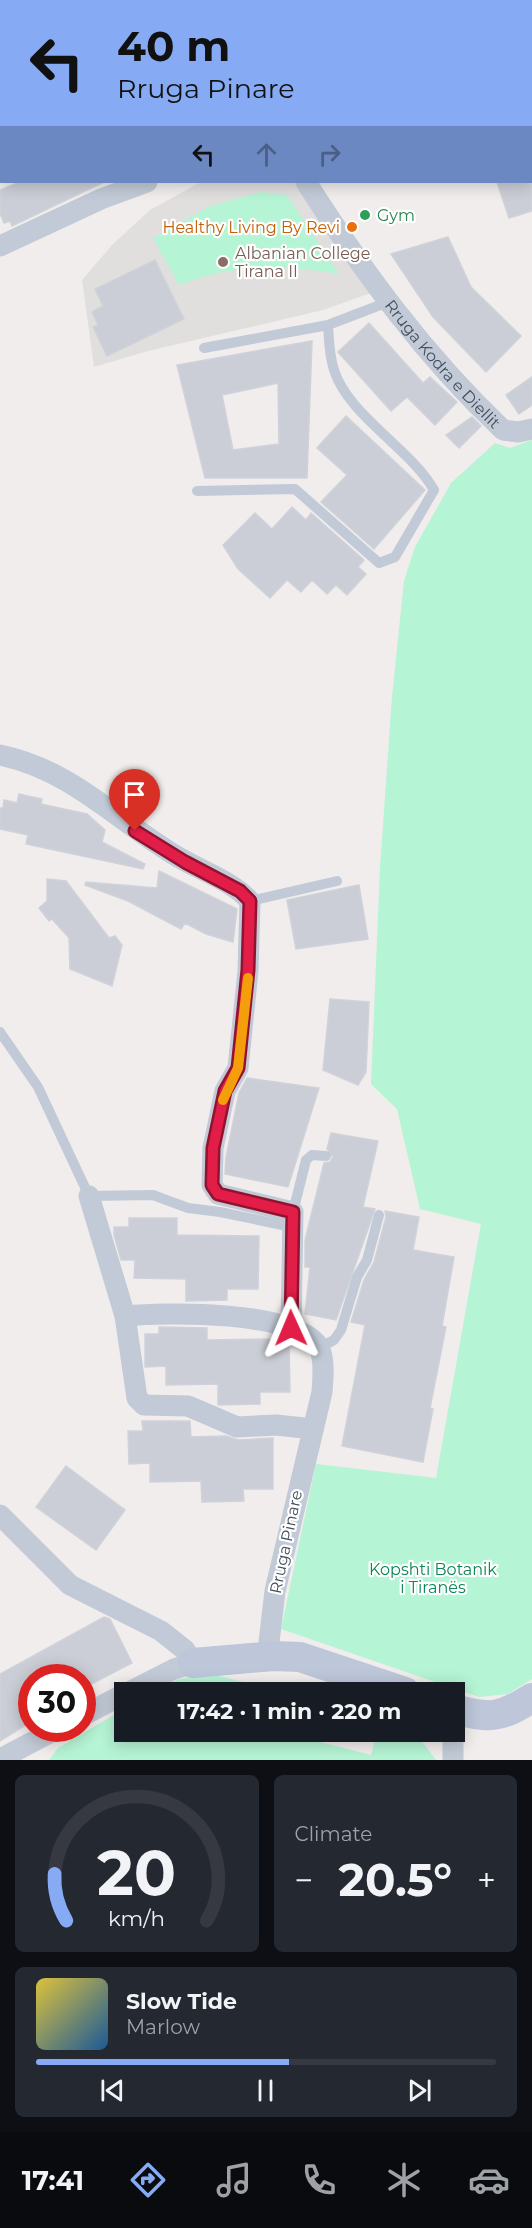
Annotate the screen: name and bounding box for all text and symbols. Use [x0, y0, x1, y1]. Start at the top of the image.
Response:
text: 40 m [117, 20, 230, 72]
icon: left [18, 24, 96, 102]
text: Rruga Pinare [117, 72, 295, 105]
icon: left [187, 138, 220, 171]
icon: ahead [250, 138, 283, 171]
icon: right [313, 138, 346, 171]
place label: Gym [377, 206, 415, 225]
marker: Gym [358, 208, 372, 222]
place label: Healthy Living By Revi [162, 218, 340, 237]
marker: Healthy Living By Revi [345, 220, 359, 234]
place label: Albanian College Tirana II [235, 244, 371, 281]
marker: Albanian College Tirana II [216, 255, 230, 269]
street label: Rruga Kodra e Diellit [381, 296, 505, 432]
pin [109, 769, 160, 831]
icon: arrive [118, 778, 151, 811]
position arrow [259, 1296, 323, 1360]
street label: Rruga Pinare [266, 1489, 306, 1595]
park label: Kopshti Botanik i Tiranës [369, 1560, 497, 1597]
speed limit sign: 30 [18, 1664, 96, 1742]
text: 17:42 · 1 min · 220 m [178, 1698, 401, 1725]
text: Climate [295, 1822, 372, 1846]
text: 20 [97, 1835, 176, 1911]
text: 20.5° [338, 1852, 452, 1907]
text: − [295, 1860, 313, 1900]
text: + [477, 1860, 496, 1900]
text: km/h [108, 1905, 165, 1931]
text: Slow Tide [126, 1988, 237, 2015]
text: Marlow [126, 2015, 200, 2039]
icon: previous [96, 2074, 129, 2107]
icon: pause [249, 2074, 282, 2107]
icon: next [403, 2074, 436, 2107]
icon: directions [127, 2159, 169, 2201]
icon: music [213, 2159, 255, 2201]
icon: phone [298, 2159, 340, 2201]
icon: climate [383, 2159, 425, 2201]
icon: car [468, 2159, 510, 2201]
text: 17:41 [22, 2164, 84, 2197]

